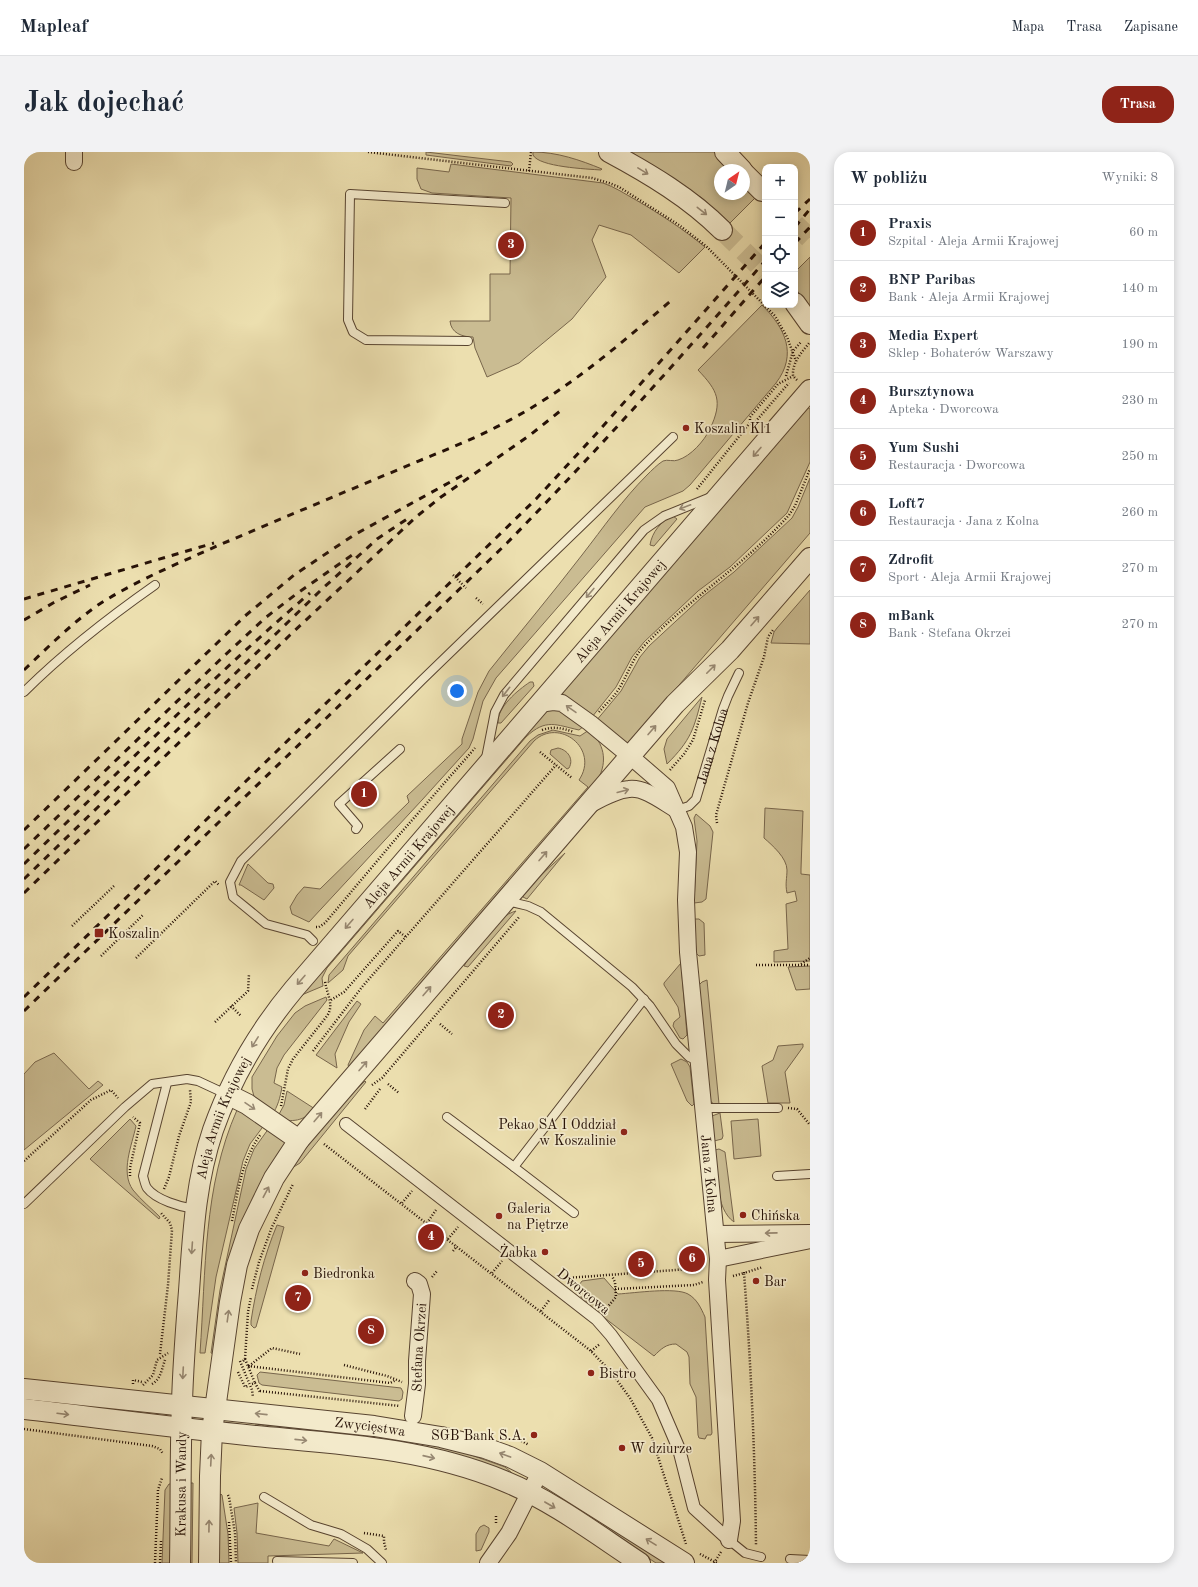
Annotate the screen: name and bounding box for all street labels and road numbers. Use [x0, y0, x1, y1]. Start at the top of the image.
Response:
street label: Aleja Armii Krajowej [572, 557, 669, 666]
street label: Jana z Kolna [695, 706, 731, 786]
street label: Aleja Armii Krajowej [361, 803, 457, 911]
street label: Aleja Armii Krajowej [194, 1054, 253, 1181]
street label: Jana z Kolna [698, 1134, 719, 1214]
street label: Dworcowa [554, 1266, 613, 1317]
street label: Stefana Okrzei [410, 1302, 429, 1393]
street label: Zwycięstwa [334, 1416, 406, 1439]
street label: Krakusa i Wandy [174, 1430, 189, 1537]

